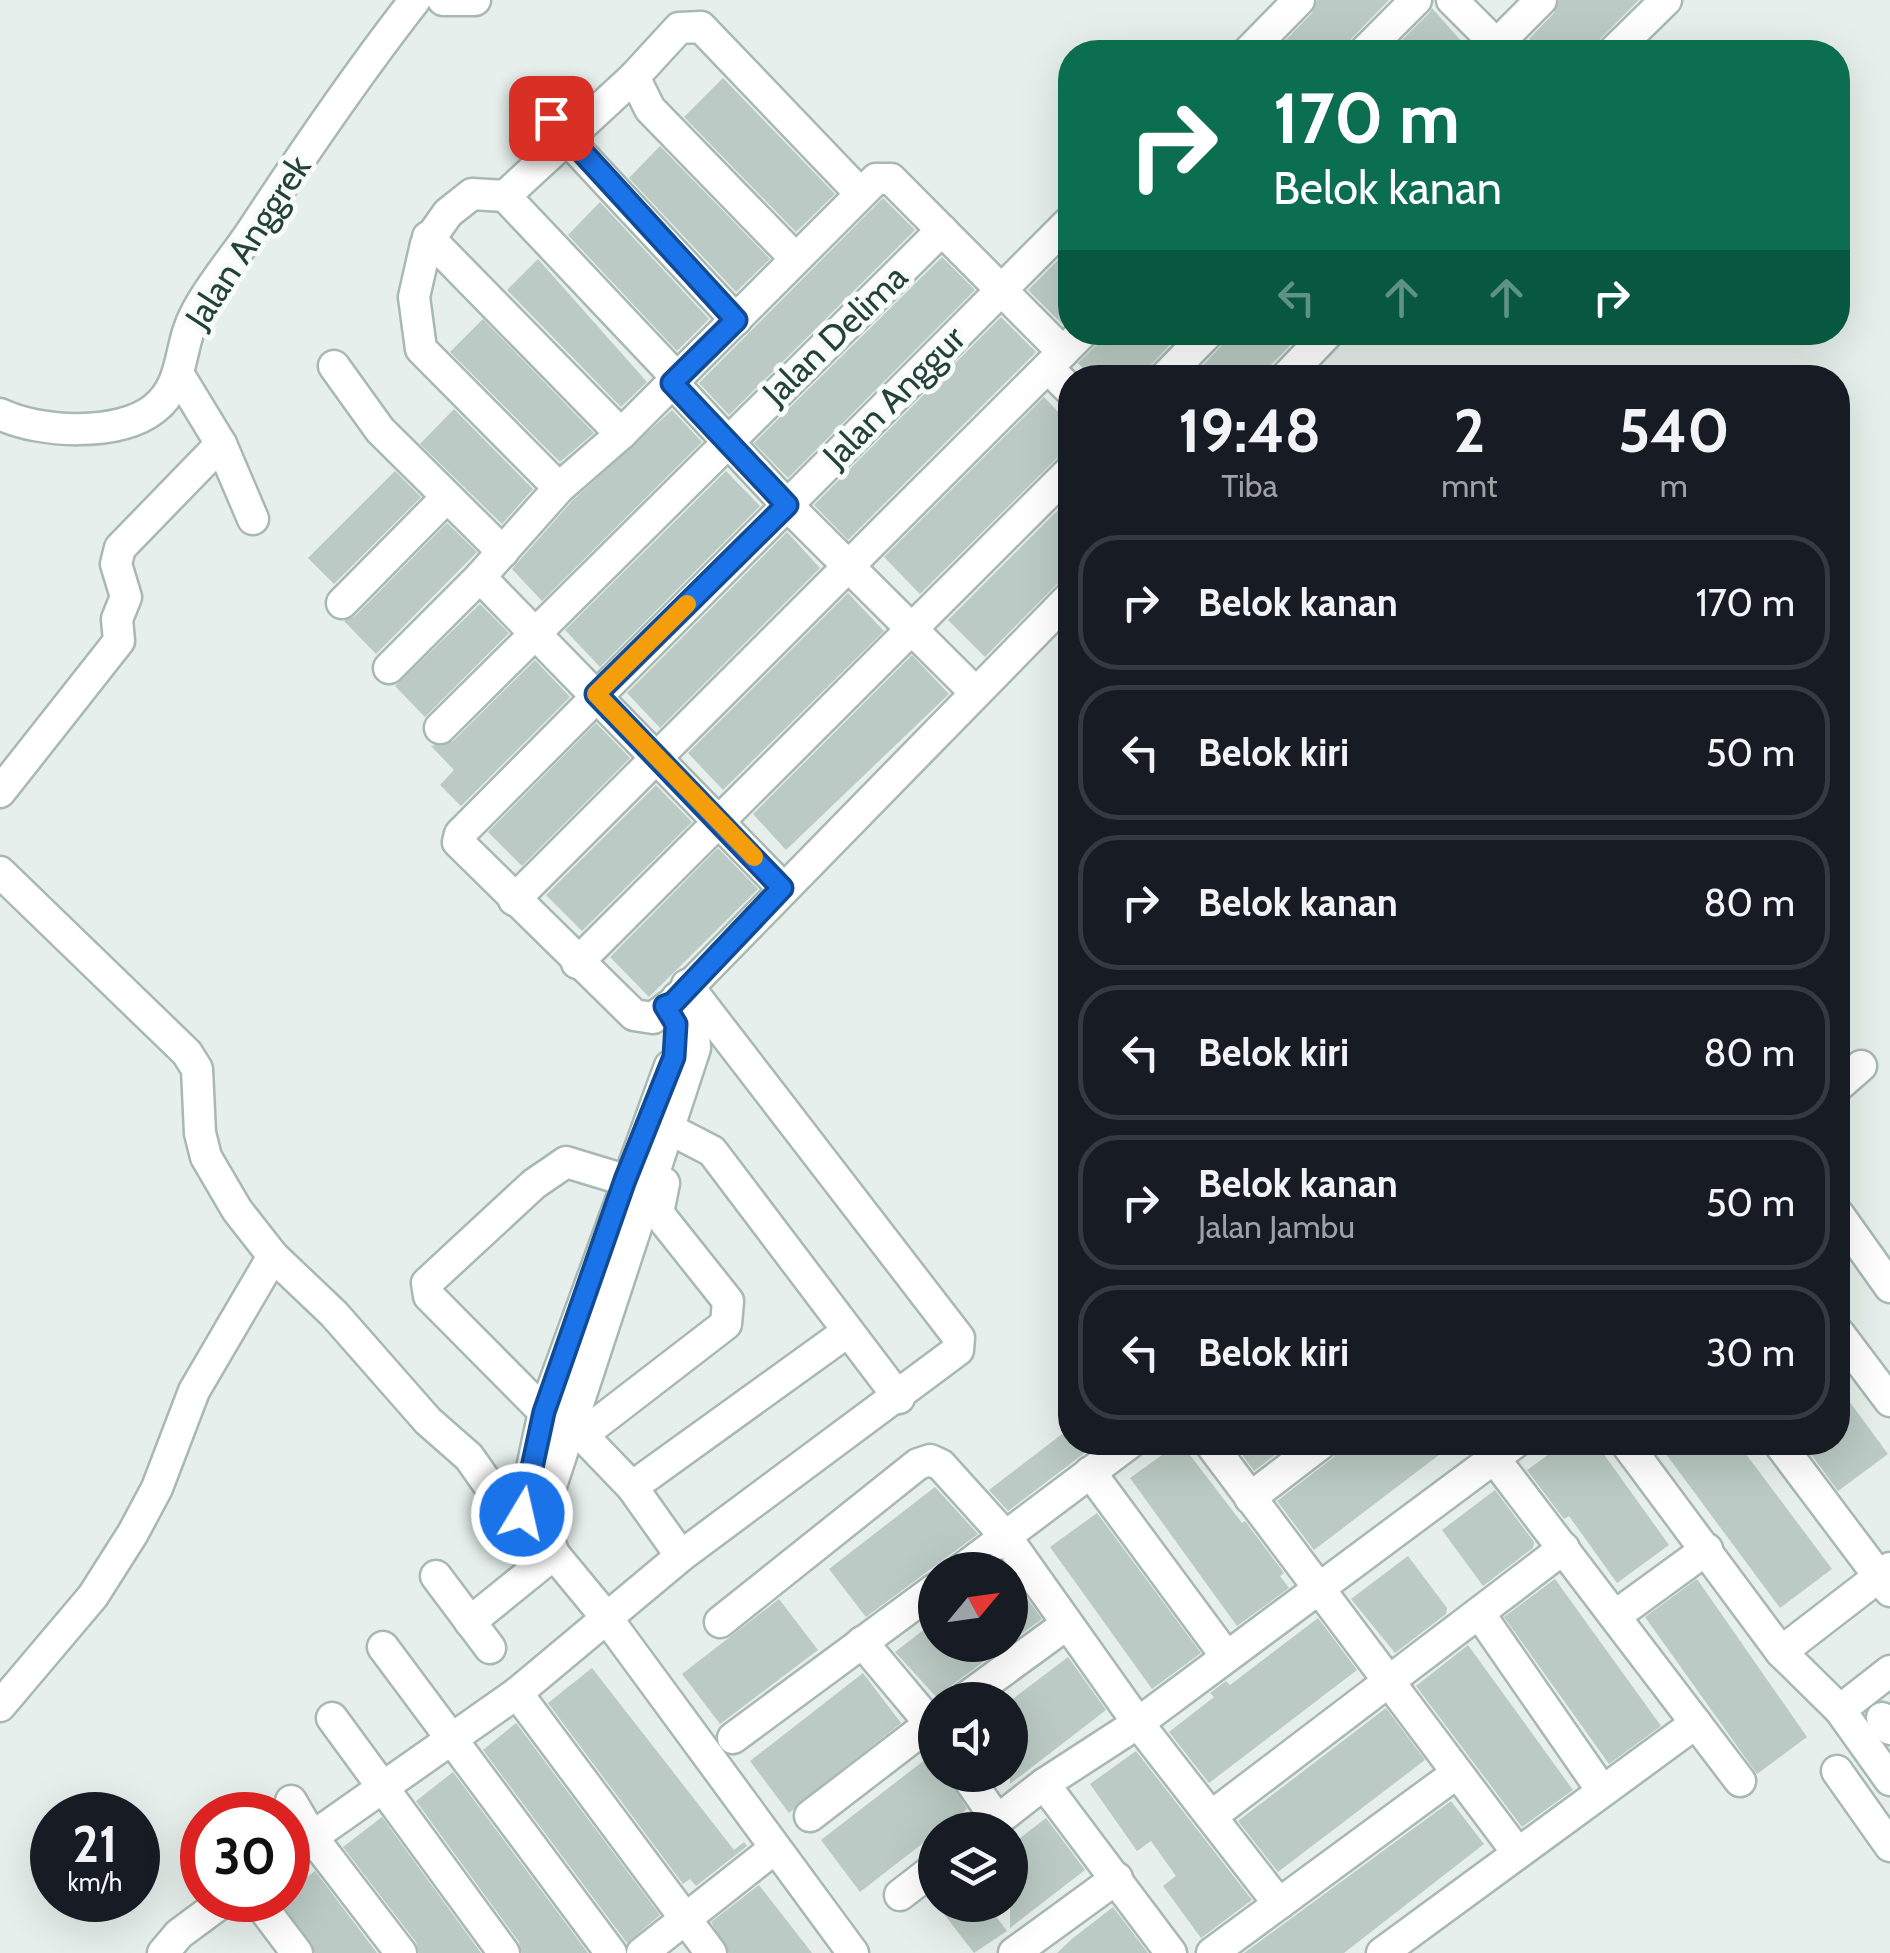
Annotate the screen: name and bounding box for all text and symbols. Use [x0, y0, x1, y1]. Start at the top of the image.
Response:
text: 170 m [1273, 75, 1460, 161]
pin [509, 76, 594, 161]
icon: right [1108, 80, 1238, 210]
icon: arrive [524, 91, 579, 146]
street label: Jalan Anggrek [175, 147, 320, 337]
text: Belok kanan [1273, 161, 1502, 215]
street label: Jalan Delima [753, 255, 916, 415]
icon: left [1269, 270, 1324, 325]
icon: ahead [1374, 270, 1429, 325]
icon: ahead [1479, 270, 1534, 325]
icon: right [1584, 270, 1639, 325]
street label: Jalan Anggur [813, 317, 974, 477]
text: 19:48 [1178, 394, 1321, 467]
text: 2 [1454, 394, 1485, 467]
text: 540 [1618, 394, 1730, 467]
text: Tiba [1221, 466, 1278, 505]
text: mnt [1441, 466, 1498, 505]
text: m [1660, 466, 1688, 505]
icon: right [1113, 575, 1168, 630]
text: Belok kanan [1198, 579, 1398, 626]
text: 170 m [1695, 579, 1795, 626]
icon: left [1113, 725, 1168, 780]
text: Belok kiri [1198, 729, 1349, 776]
text: 50 m [1706, 729, 1795, 776]
icon: right [1113, 875, 1168, 930]
text: Belok kanan [1198, 879, 1398, 926]
text: 80 m [1704, 879, 1795, 926]
icon: left [1113, 1025, 1168, 1080]
text: Belok kiri [1198, 1029, 1349, 1076]
text: 80 m [1704, 1029, 1795, 1076]
text: Belok kanan [1198, 1160, 1398, 1207]
icon: right [1113, 1175, 1168, 1230]
text: 50 m [1706, 1179, 1795, 1226]
text: Jalan Jambu [1198, 1207, 1355, 1246]
icon: left [1113, 1325, 1168, 1380]
text: Belok kiri [1198, 1329, 1349, 1376]
text: 30 m [1706, 1329, 1795, 1376]
position arrow [470, 1462, 574, 1566]
north arrow [918, 1552, 1028, 1662]
map controls [918, 1552, 1028, 1922]
button: sound [918, 1682, 1028, 1792]
speed limit sign: 30 [180, 1792, 310, 1922]
button: layers [918, 1812, 1028, 1922]
text: 21 [73, 1814, 117, 1875]
text: km/h [68, 1867, 122, 1897]

